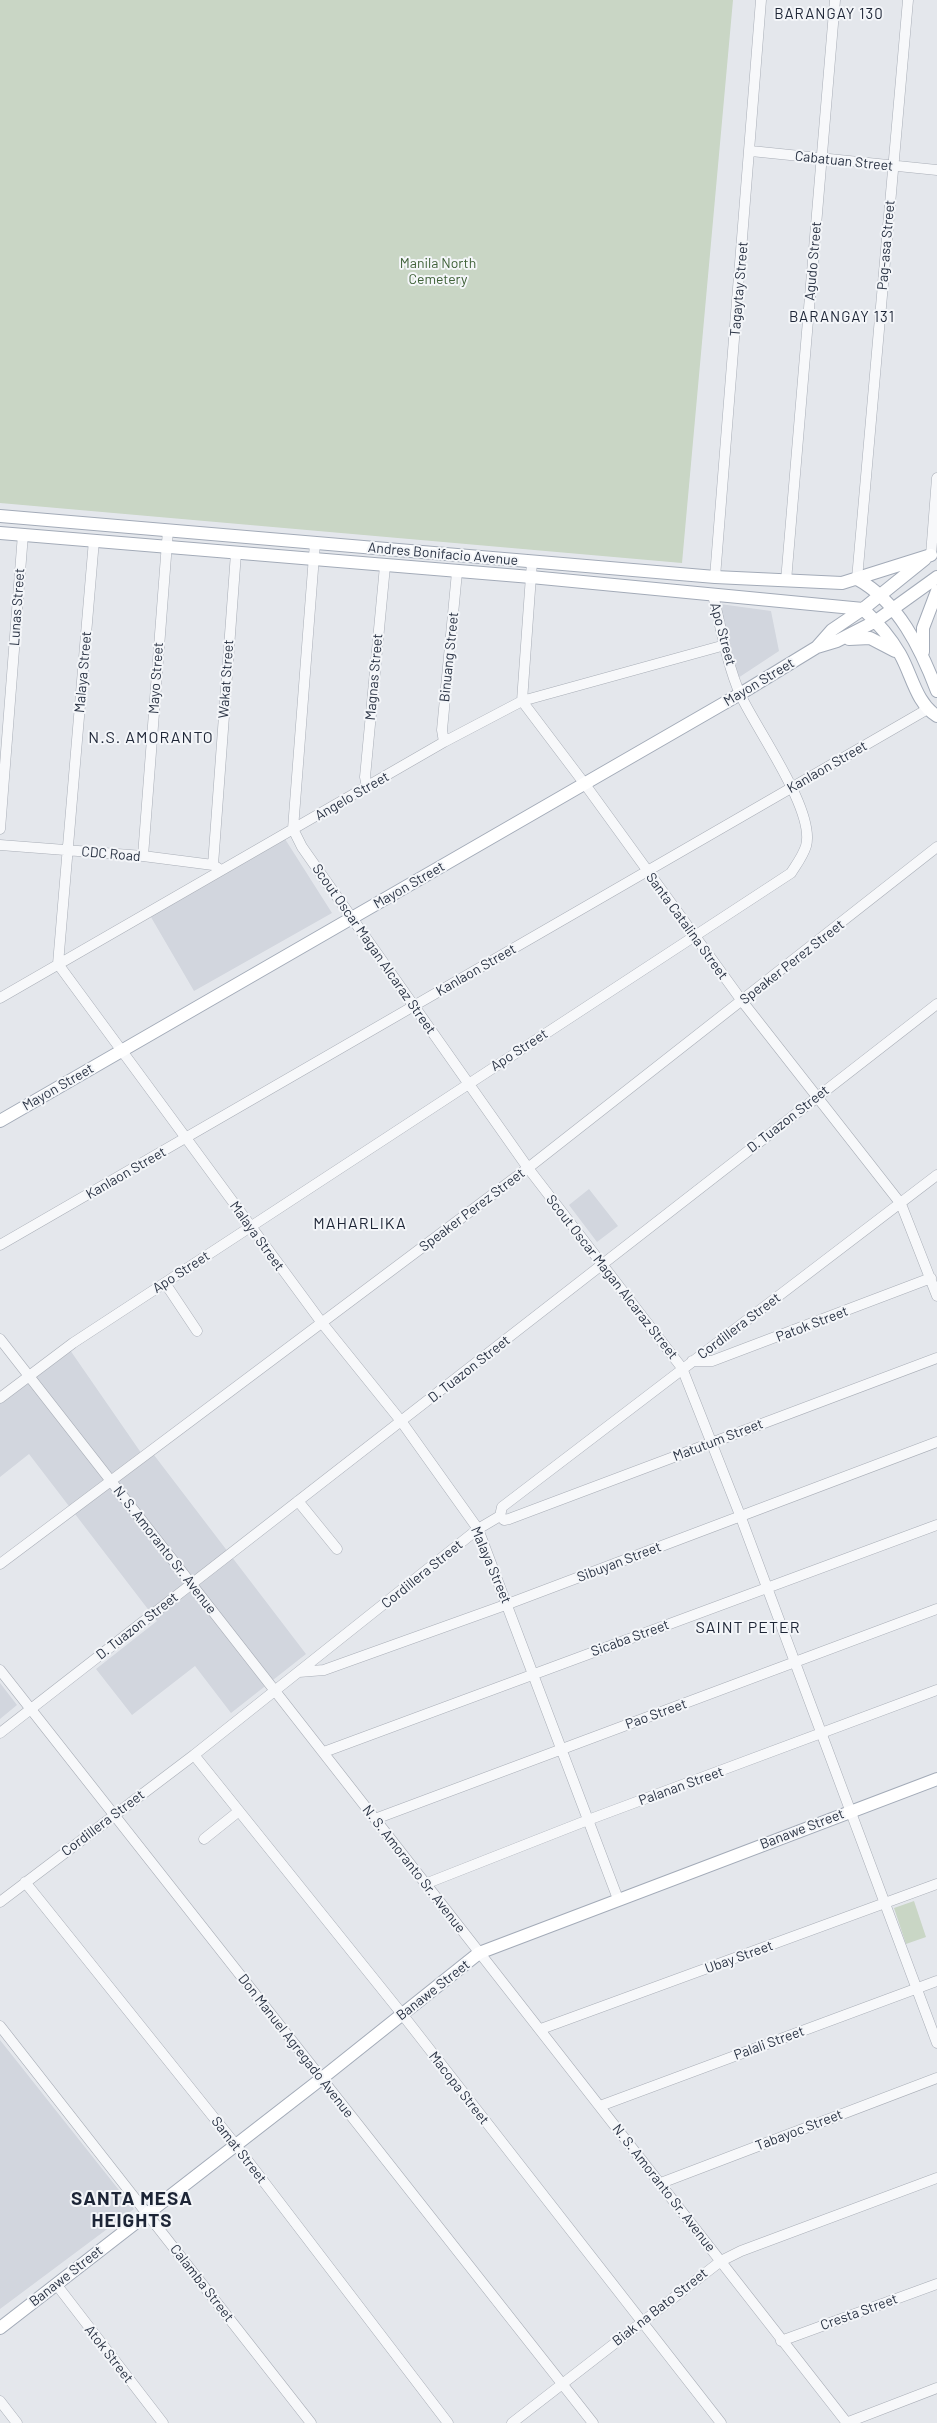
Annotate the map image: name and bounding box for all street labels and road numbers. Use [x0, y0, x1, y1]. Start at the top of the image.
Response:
street label: Cabatuan Street [794, 147, 894, 175]
street label: Pag-asa Street [874, 199, 898, 291]
street label: Agudo Street [801, 221, 825, 301]
street label: Tagaytay Street [726, 241, 752, 337]
street label: Andres Bonifacio Avenue [367, 539, 519, 569]
street label: Lunas Street [6, 568, 28, 646]
street label: Apo Street [707, 601, 739, 667]
street label: Binuang Street [436, 611, 462, 703]
street label: Malaya Street [71, 630, 95, 714]
street label: Magnas Street [362, 633, 386, 721]
street label: Wakat Street [215, 639, 237, 719]
street label: Mayo Street [145, 642, 167, 714]
street label: Mayon Street [721, 654, 797, 710]
street label: Kanlaon Street [784, 737, 870, 797]
street label: Angelo Street [312, 768, 392, 824]
street label: CDC Road [81, 843, 141, 865]
street label: Mayon Street [370, 858, 448, 912]
street label: Scout Oscar Magan Alcaraz Street [309, 861, 439, 1037]
street label: Santa Catalina Street [643, 869, 731, 983]
street label: Speaker Perez Street [737, 916, 847, 1008]
street label: Kanlaon Street [433, 940, 519, 1000]
street label: Apo Street [487, 1025, 551, 1075]
street label: Mayon Street [19, 1060, 97, 1114]
street label: D. Tuazon Street [744, 1082, 832, 1156]
street label: Kanlaon Street [83, 1143, 169, 1203]
street label: Speaker Perez Street [416, 1165, 528, 1255]
street label: Scout Oscar Magan Alcaraz Street [543, 1191, 681, 1363]
street label: Malaya Street [226, 1198, 288, 1274]
street label: Apo Street [149, 1247, 213, 1297]
street label: Cordillera Street [694, 1289, 784, 1363]
street label: Patok Street [774, 1303, 850, 1345]
street label: D. Tuazon Street [425, 1332, 513, 1406]
street label: Matutum Street [671, 1415, 765, 1465]
street label: N. S. Amoranto Sr. Avenue [110, 1483, 220, 1617]
street label: Malaya Street [467, 1524, 515, 1606]
street label: Cordillera Street [378, 1536, 466, 1612]
street label: Sibuyan Street [574, 1538, 664, 1586]
street label: D. Tuazon Street [93, 1589, 181, 1663]
street label: Sicaba Street [589, 1616, 671, 1660]
street label: Pao Street [623, 1695, 689, 1733]
street label: Palanan Street [636, 1763, 726, 1809]
street label: Cordillera Street [58, 1786, 148, 1860]
street label: N. S. Amoranto Sr. Avenue [359, 1802, 469, 1936]
street label: Banawe Street [758, 1805, 846, 1853]
street label: Ubay Street [703, 1937, 775, 1977]
street label: Banawe Street [393, 1956, 473, 2024]
street label: Don Manuel Agregado Avenue [235, 1971, 357, 2121]
street label: Palali Street [732, 2023, 806, 2063]
street label: Macopa Street [425, 2048, 493, 2128]
street label: Tabayoc Street [753, 2106, 845, 2154]
street label: Samat Street [208, 2113, 270, 2187]
street label: N. S. Amoranto Sr. Avenue [609, 2121, 719, 2255]
street label: Calamba Street [167, 2241, 237, 2325]
street label: Banawe Street [26, 2242, 106, 2310]
street label: Biak na Bato Street [609, 2265, 711, 2349]
street label: Cresta Street [818, 2290, 900, 2334]
street label: Atok Street [81, 2322, 137, 2386]

